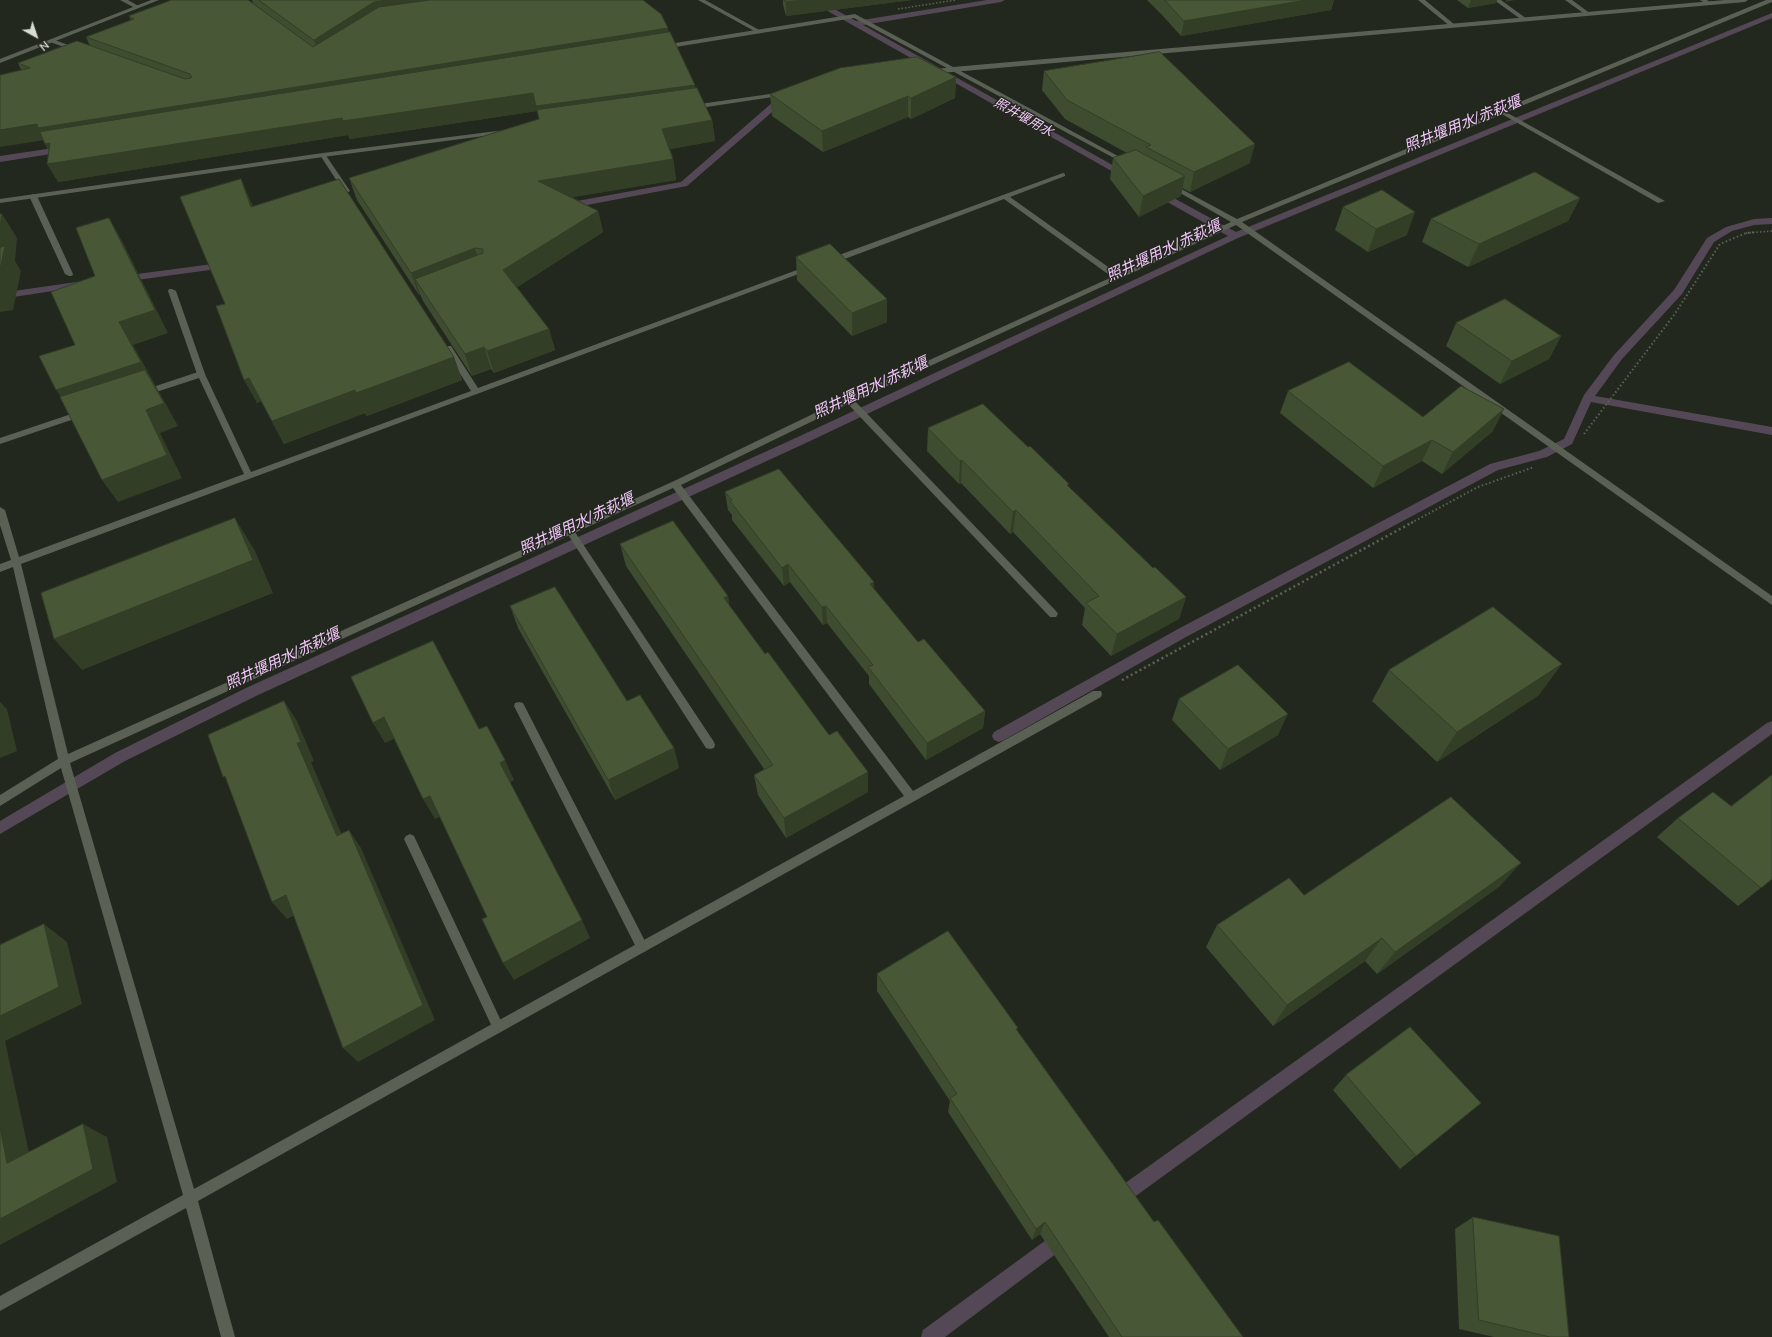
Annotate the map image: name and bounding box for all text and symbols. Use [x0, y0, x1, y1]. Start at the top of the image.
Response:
north arrow [16, 16, 56, 56]
text: N [36, 37, 52, 54]
water label: 照井堰用水/赤萩堰 [1402, 93, 1524, 157]
water label: 照井堰用水 [991, 95, 1055, 141]
water label: 照井堰用水/赤萩堰 [1104, 218, 1224, 286]
water label: 照井堰用水/赤萩堰 [811, 355, 931, 423]
water label: 照井堰用水/赤萩堰 [517, 491, 637, 559]
water label: 照井堰用水/赤萩堰 [223, 626, 343, 694]

